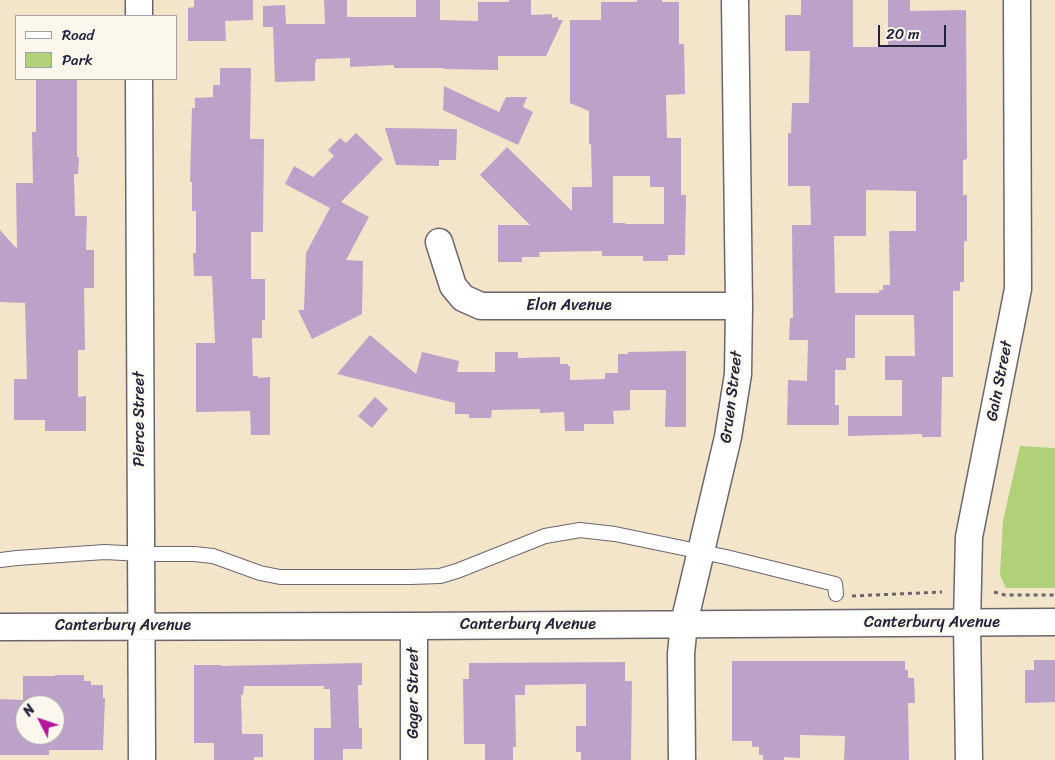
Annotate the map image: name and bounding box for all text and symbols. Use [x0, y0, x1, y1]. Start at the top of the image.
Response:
legend [15, 15, 178, 80]
scale bar [880, 15, 948, 47]
text: 20 m [886, 21, 920, 47]
text: Road [62, 22, 94, 48]
text: Park [62, 47, 93, 73]
street label: Elon Avenue [526, 296, 612, 316]
street label: Gain Street [983, 339, 1017, 423]
street label: Gruen Street [717, 350, 747, 444]
street label: Pierce Street [130, 371, 150, 467]
street label: Canterbury Avenue [864, 613, 1000, 633]
street label: Canterbury Avenue [460, 615, 596, 635]
street label: Canterbury Avenue [55, 616, 191, 636]
street label: Gager Street [404, 647, 424, 739]
north arrow [15, 695, 65, 745]
text: N [16, 699, 42, 722]

